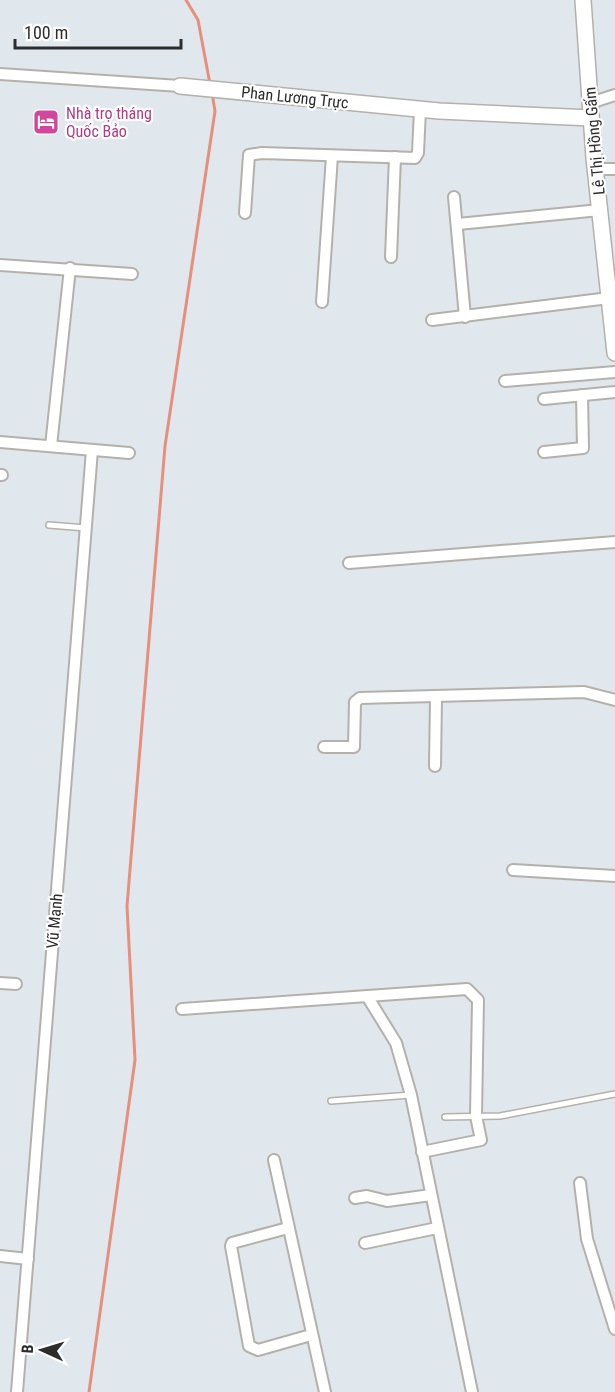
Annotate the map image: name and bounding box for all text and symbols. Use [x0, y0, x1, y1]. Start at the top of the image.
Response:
scale bar [15, 12, 182, 50]
text: 100 m [24, 22, 68, 43]
street label: Phan Lương Trực [240, 82, 349, 113]
street label: Lê Thị Hồng Gấm [580, 86, 609, 196]
place label: Nhà trọ tháng Quốc Bảo [66, 104, 152, 141]
hotel icon: Nhà trọ tháng Quốc Bảo [31, 107, 61, 137]
street label: Vũ Mạnh [43, 893, 66, 949]
north arrow [12, 1320, 72, 1380]
text: B [18, 1344, 37, 1354]

